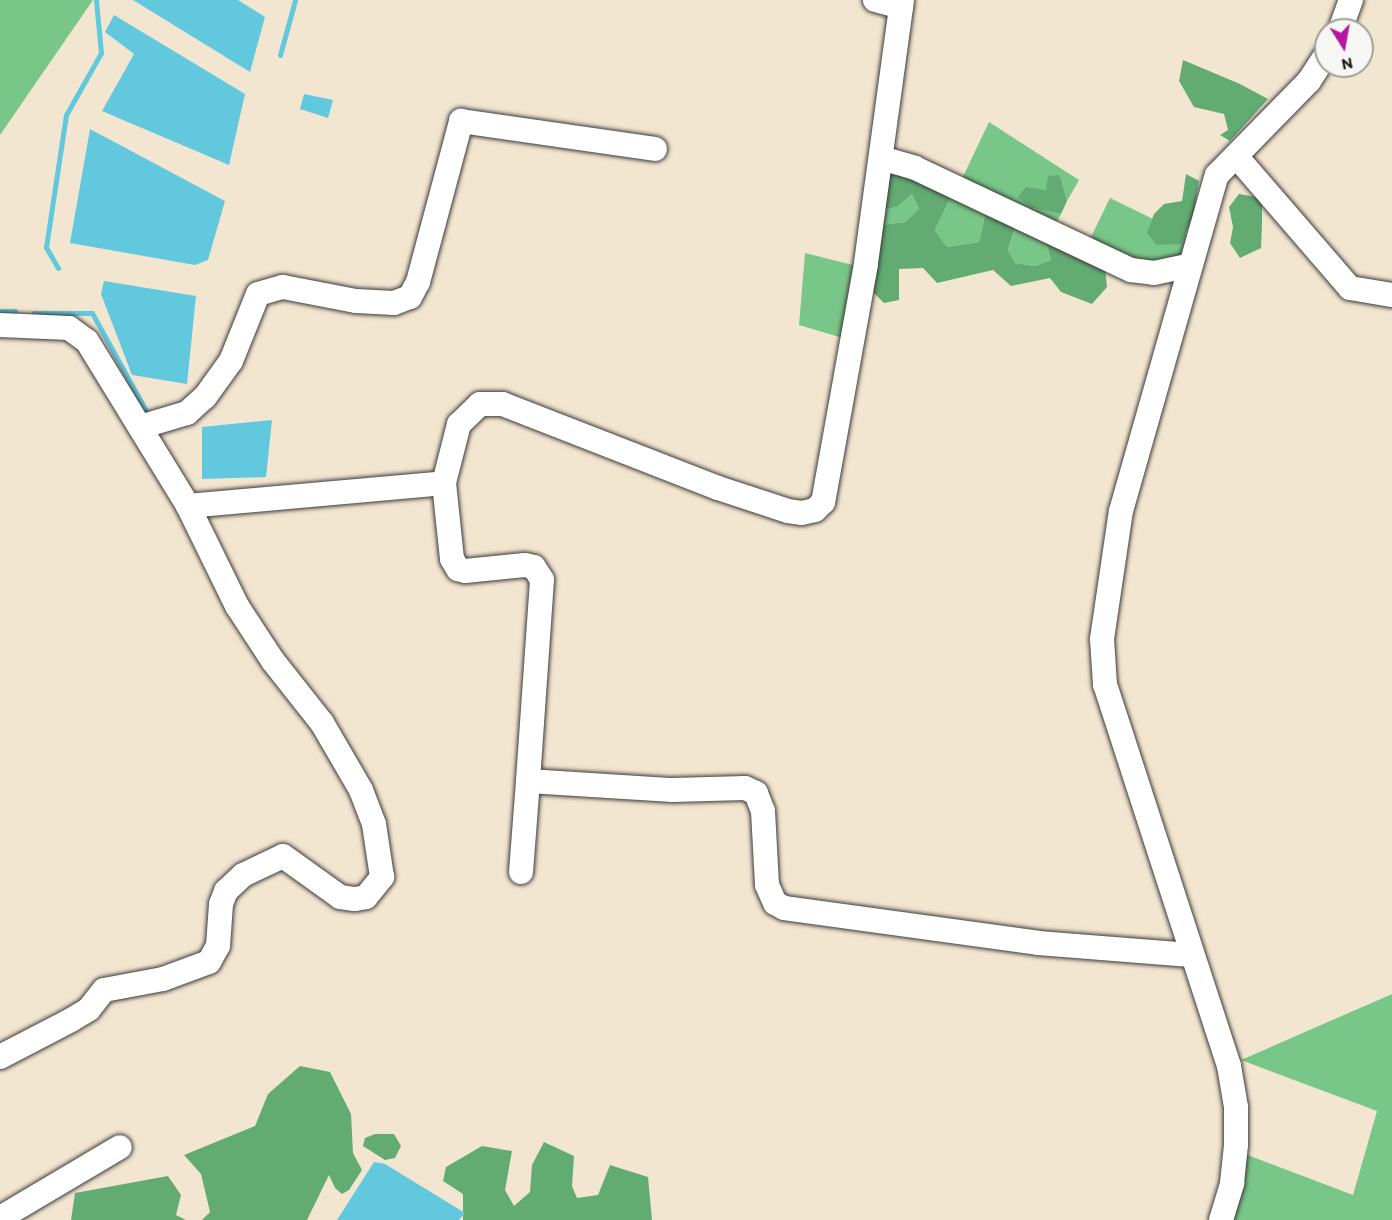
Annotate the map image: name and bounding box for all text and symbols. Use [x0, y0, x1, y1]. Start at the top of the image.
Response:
north arrow [1314, 18, 1374, 78]
text: N [1340, 54, 1354, 75]

